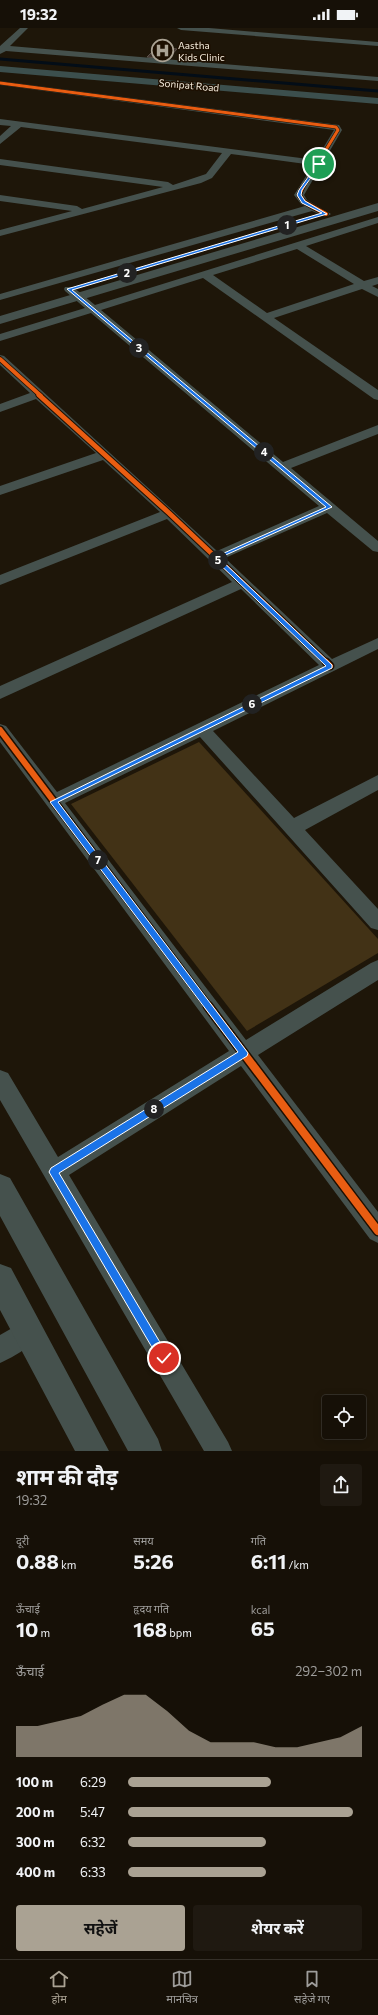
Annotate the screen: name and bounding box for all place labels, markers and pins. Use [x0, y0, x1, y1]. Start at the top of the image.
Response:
hospital icon: Aastha Kids Clinic [150, 38, 176, 64]
place label: Aastha Kids Clinic [178, 39, 225, 63]
pin [302, 147, 336, 181]
pin: 1 [277, 215, 297, 235]
pin: 2 [117, 263, 137, 283]
pin: 3 [129, 338, 149, 358]
pin: 4 [254, 442, 274, 462]
pin: 5 [208, 550, 228, 570]
pin: 6 [242, 694, 262, 714]
pin: 7 [88, 850, 108, 870]
pin: 8 [144, 1099, 164, 1119]
pin [147, 1341, 181, 1375]

